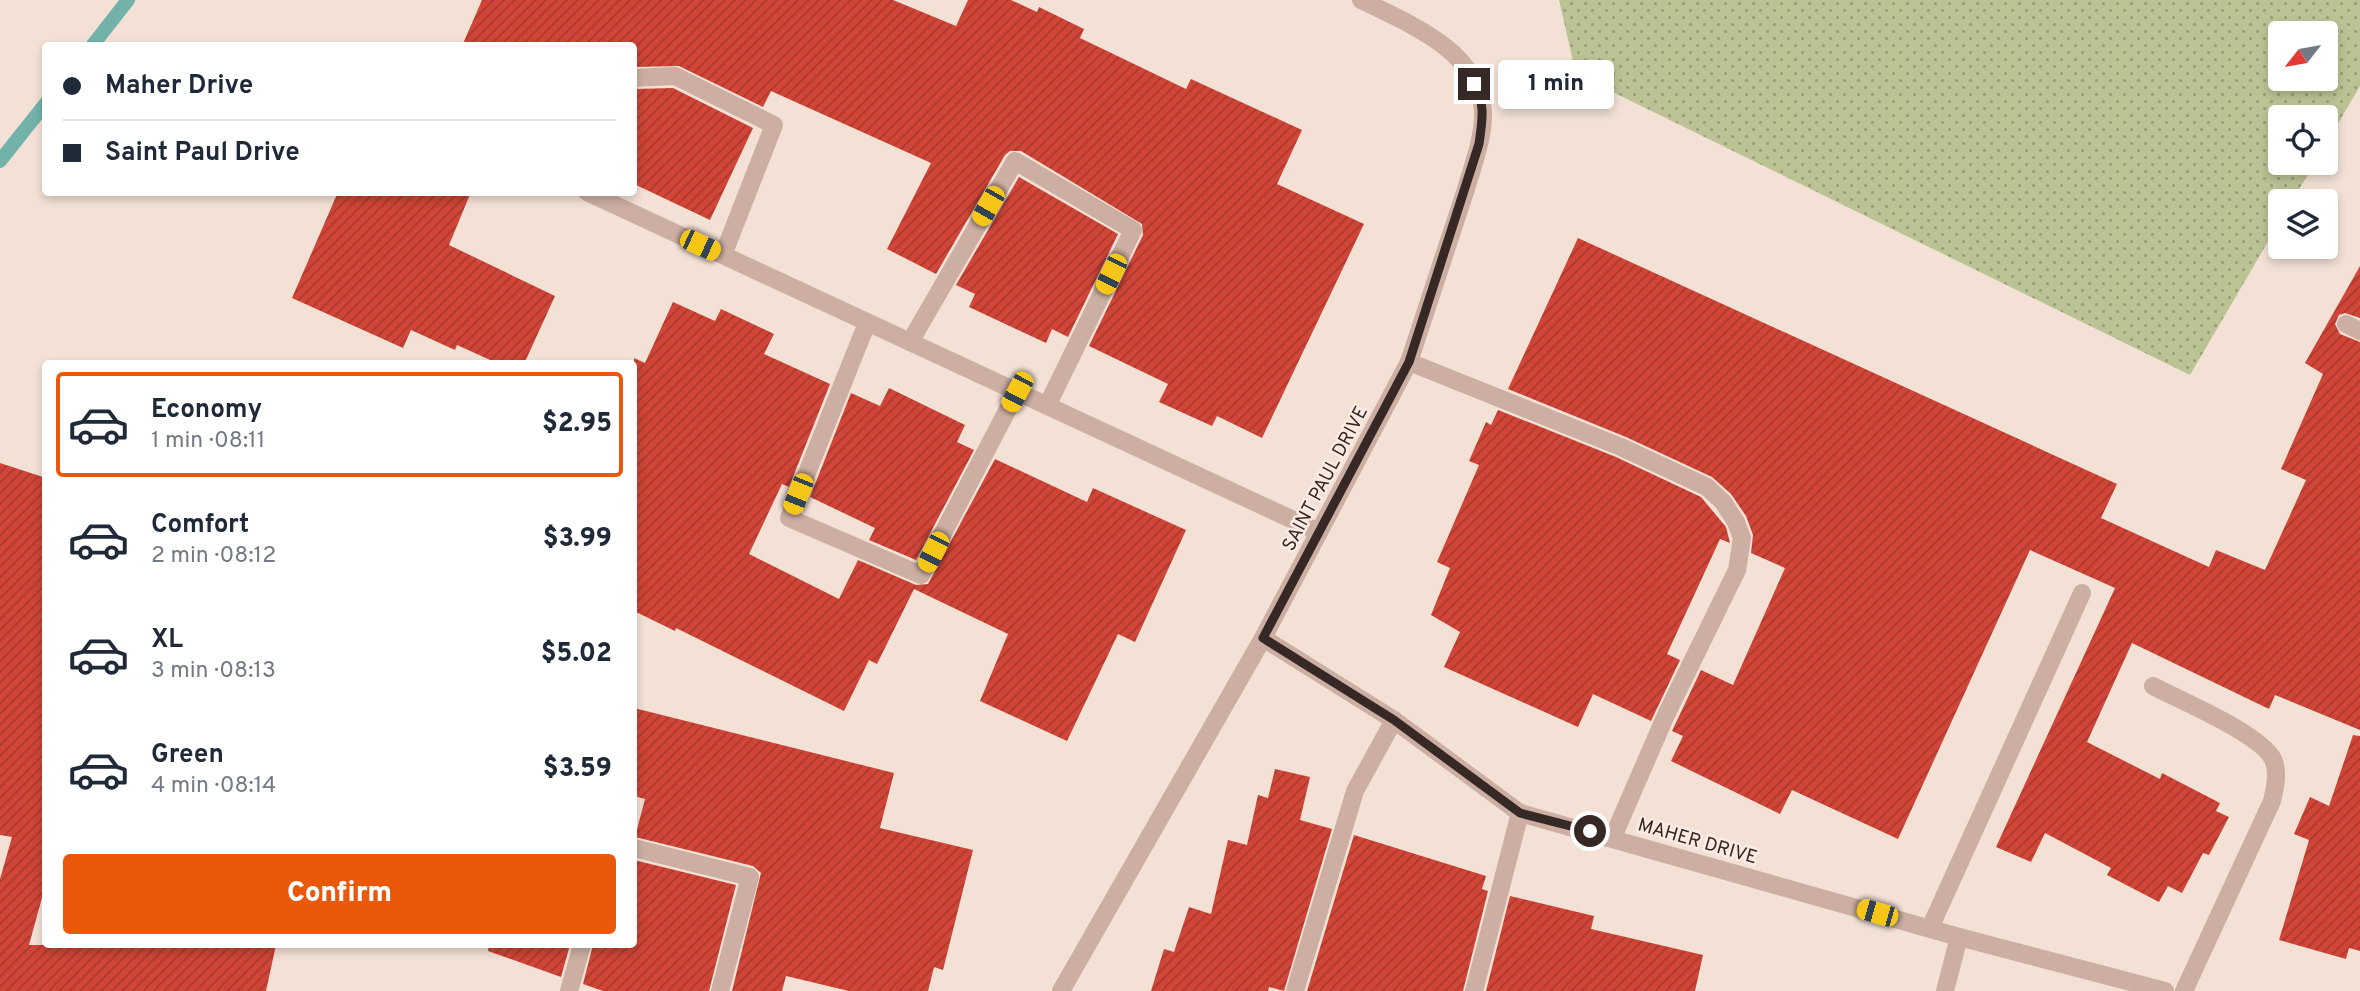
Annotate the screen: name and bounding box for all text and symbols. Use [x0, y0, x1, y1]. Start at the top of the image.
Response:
north arrow [2268, 21, 2338, 91]
map controls [2268, 21, 2338, 259]
callout: 1 min [1498, 60, 1614, 108]
route end [1458, 68, 1490, 100]
text: Maher Drive [105, 70, 253, 103]
text: 1 min [1528, 70, 1584, 99]
button: locate [2268, 105, 2338, 175]
text: Saint Paul Drive [105, 137, 300, 170]
car [969, 183, 1008, 229]
button: layers [2268, 189, 2338, 259]
car [677, 227, 724, 263]
car [1093, 251, 1130, 297]
car [998, 369, 1037, 415]
icon: car [67, 393, 130, 456]
text: Economy [151, 394, 262, 427]
street label: SAINT PAUL DRIVE [1277, 402, 1374, 556]
text: $2.95 [542, 408, 612, 441]
text: 1 min · 08:11 [151, 427, 265, 456]
car [781, 471, 816, 517]
icon: car [67, 508, 130, 571]
text: Comfort [151, 509, 249, 542]
text: $3.99 [543, 523, 612, 556]
car [915, 529, 952, 575]
text: 2 min · 08:12 [151, 542, 276, 571]
icon: car [67, 623, 130, 686]
text: XL [151, 624, 183, 657]
text: $5.02 [541, 638, 612, 671]
text: 3 min · 08:13 [151, 657, 276, 686]
icon: car [67, 738, 130, 801]
text: Green [151, 739, 224, 772]
text: $3.59 [543, 753, 612, 786]
text: 4 min · 08:14 [151, 772, 276, 801]
street label: MAHER DRIVE [1635, 813, 1760, 870]
route start [1574, 815, 1606, 847]
button: Confirm [63, 854, 616, 934]
car [1854, 897, 1901, 929]

